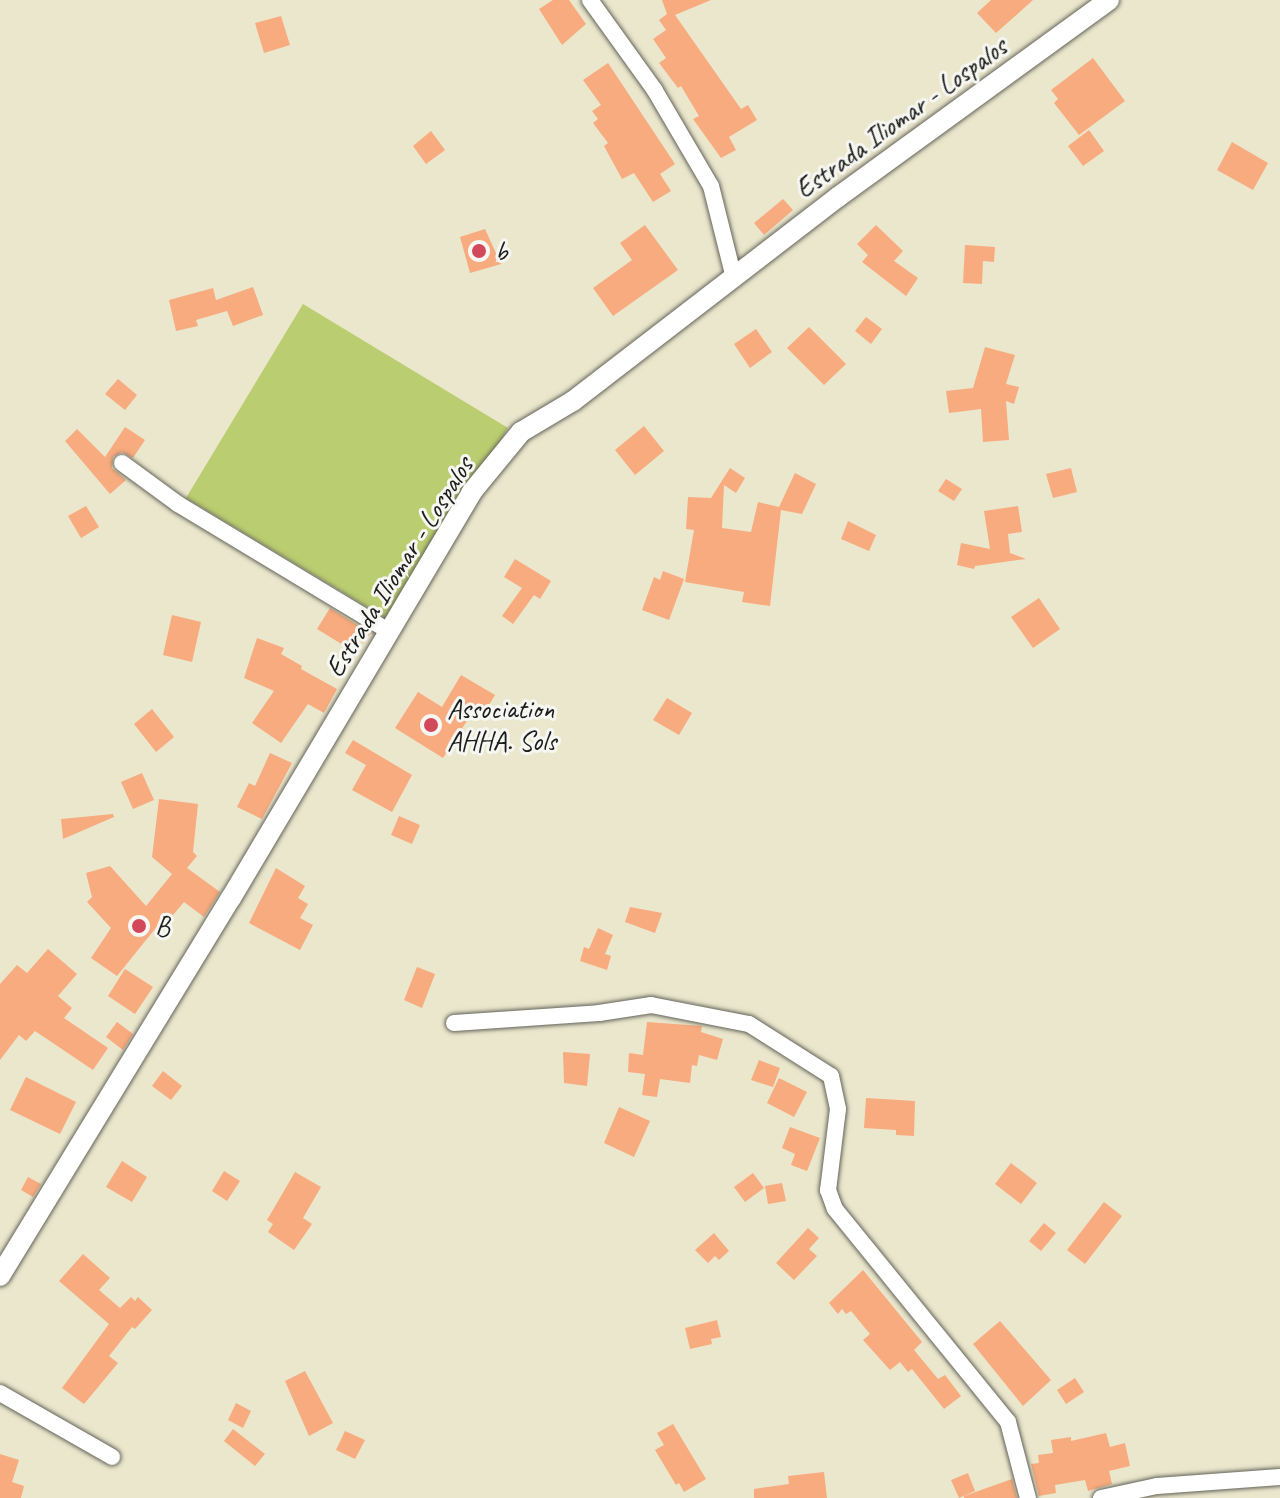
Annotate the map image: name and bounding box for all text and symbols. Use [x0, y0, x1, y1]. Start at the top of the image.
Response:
street label: Estrada Iliomar - Lospalos [788, 29, 1014, 207]
place label: b [495, 234, 507, 268]
marker: b [470, 242, 488, 260]
street label: Estrada Iliomar - Lospalos [317, 450, 481, 684]
place label: Association AHHA. Sols [447, 692, 556, 758]
marker: Association AHHA. Sols [422, 716, 440, 734]
place label: B [155, 909, 170, 943]
marker: B [130, 917, 148, 935]

